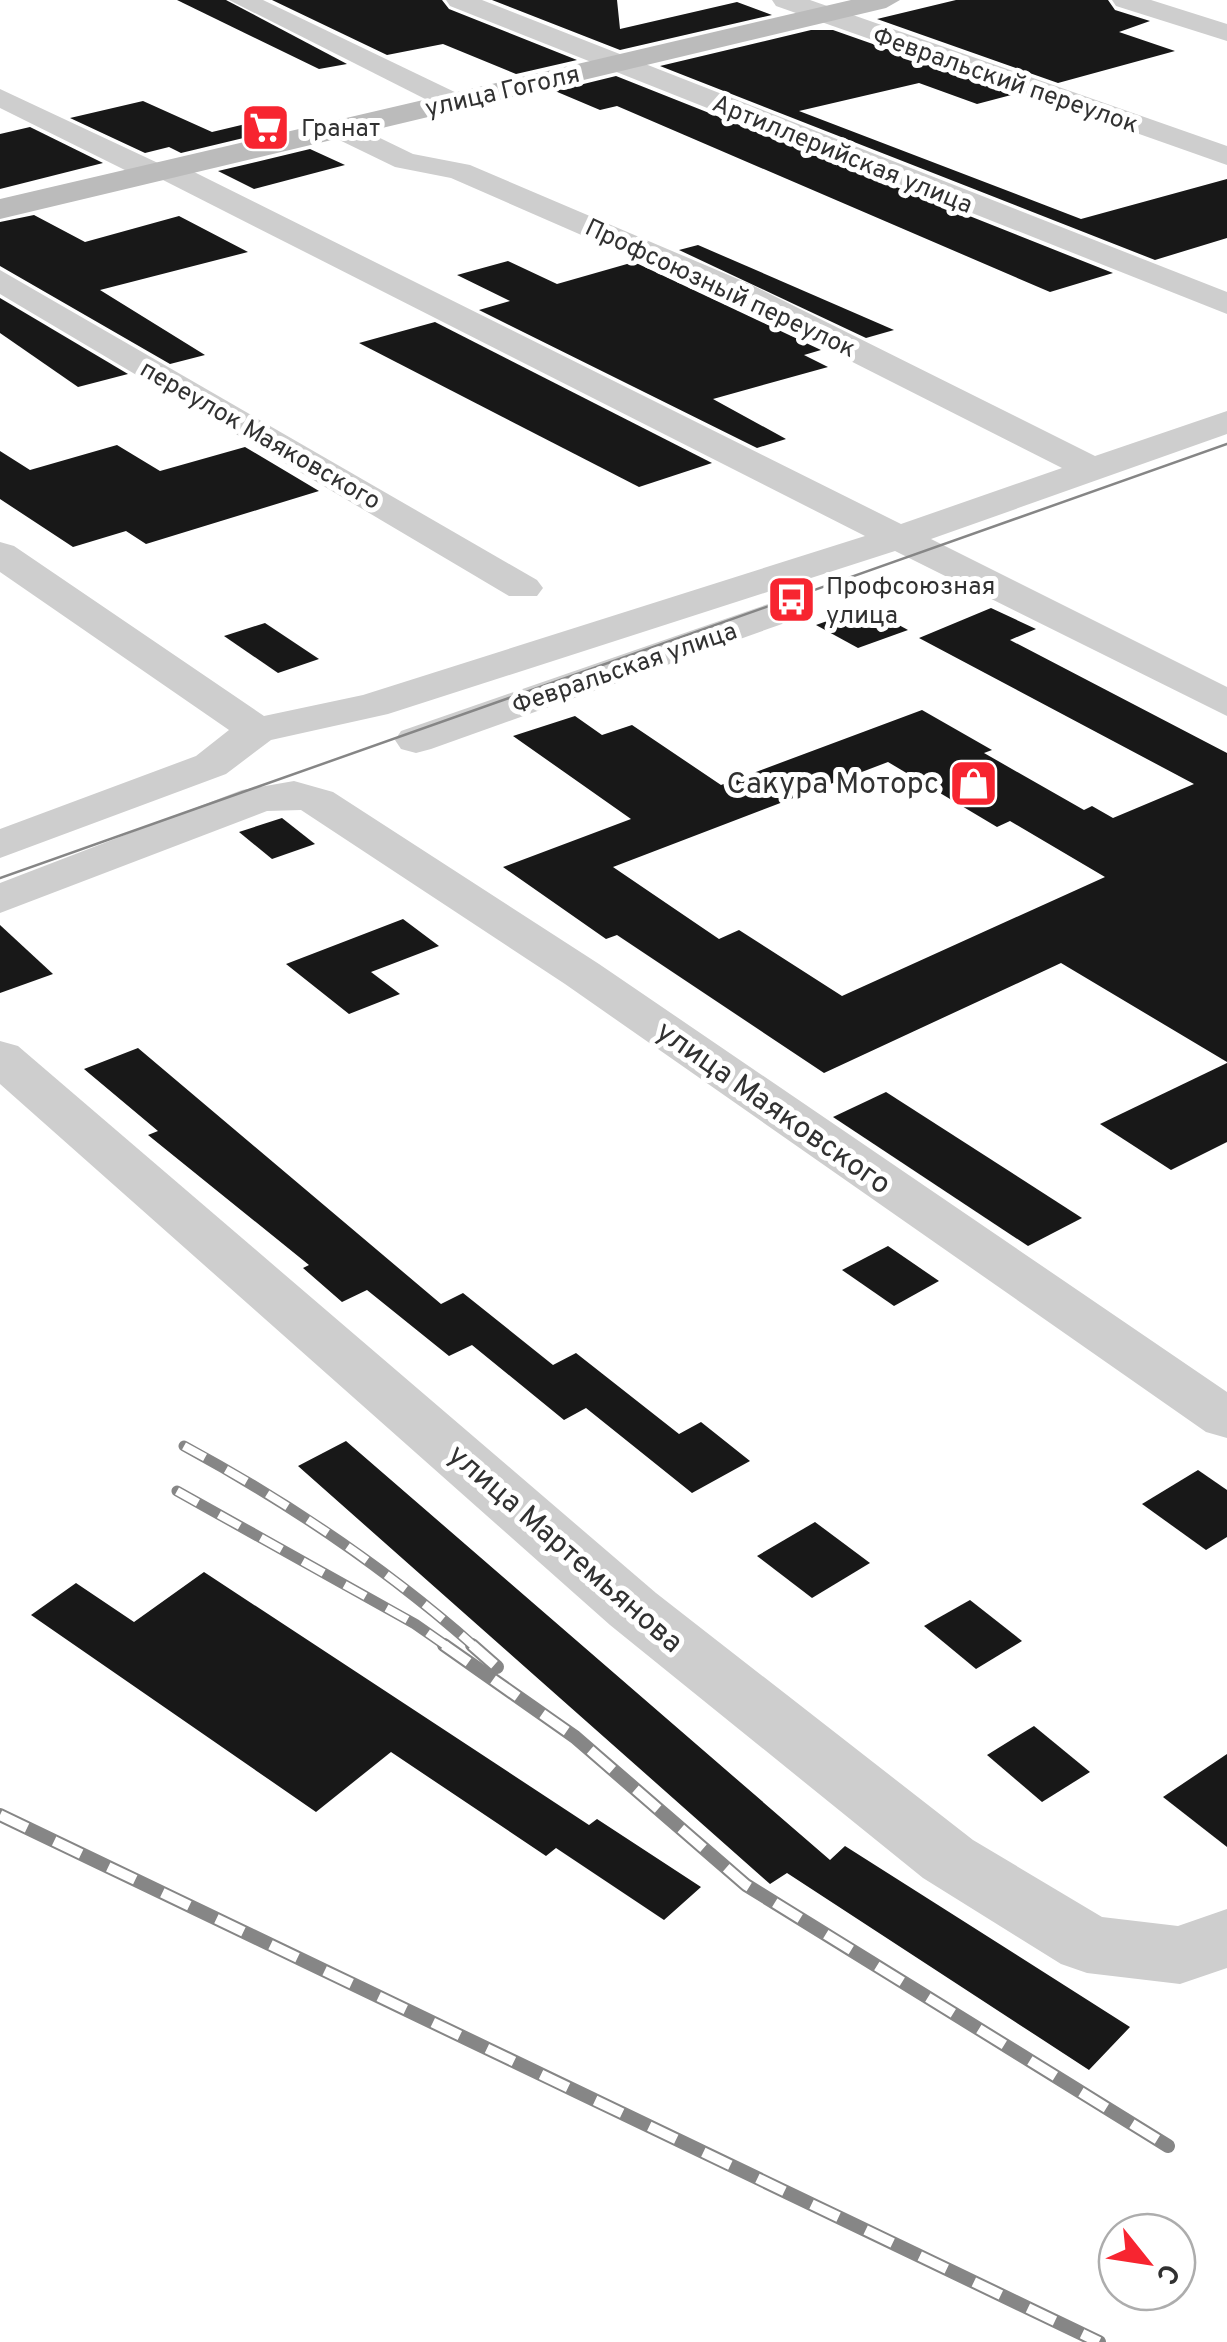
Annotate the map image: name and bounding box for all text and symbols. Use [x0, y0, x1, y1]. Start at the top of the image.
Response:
street label: Февральский переулок [868, 21, 1142, 142]
street label: улица Гоголя [422, 60, 583, 126]
street label: Артиллерийская улица [707, 89, 977, 223]
supermarket icon: Гранат [240, 101, 292, 153]
place label: Гранат [301, 114, 380, 146]
street label: Профсоюзный переулок [579, 213, 860, 367]
street label: переулок Маяковского [133, 355, 386, 519]
place label: Профсоюзная улица [826, 572, 996, 633]
bus stop icon: Профсоюзная улица [765, 573, 817, 625]
street label: Февральская улица [508, 616, 742, 723]
shop icon: Сакура Моторс [948, 757, 1000, 809]
place label: Сакура Моторс [726, 767, 939, 804]
street label: улица Маяковского [648, 1014, 897, 1204]
street label: улица Мартемьянова [439, 1438, 690, 1662]
north arrow [1097, 2212, 1197, 2312]
text: С [1146, 2256, 1186, 2290]

